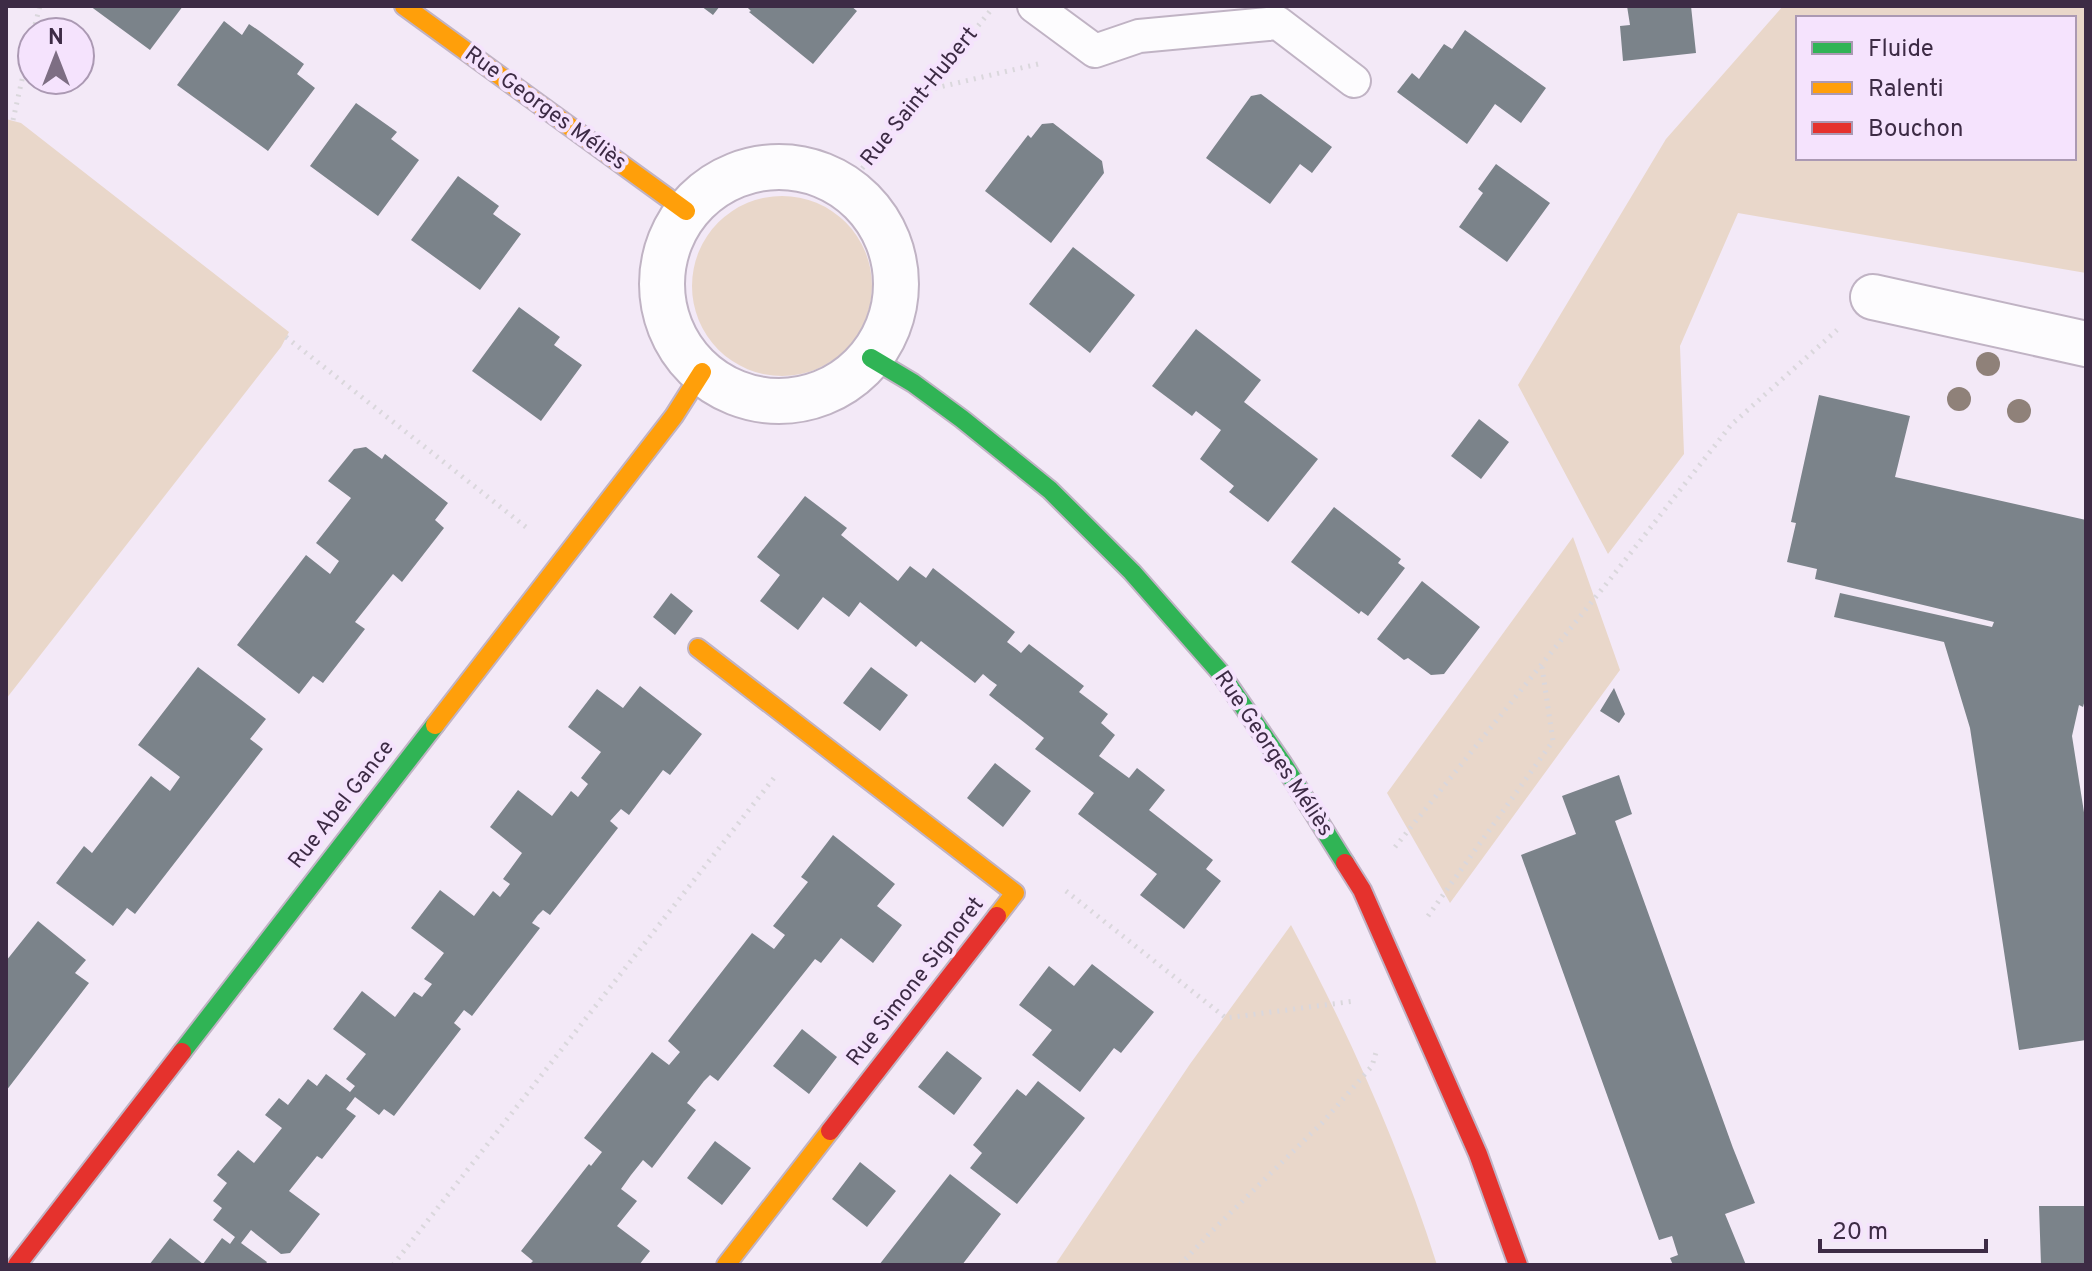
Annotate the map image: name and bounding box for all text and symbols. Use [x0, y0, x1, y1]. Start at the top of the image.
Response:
north arrow [16, 16, 96, 96]
legend [1796, 16, 2076, 160]
street label: Rue Saint-Hubert [856, 22, 984, 172]
text: N [48, 25, 64, 52]
text: Fluide [1868, 35, 1934, 65]
street label: Rue Georges Méliès [459, 41, 631, 177]
text: Ralenti [1868, 75, 1944, 105]
text: Bouchon [1868, 115, 1963, 145]
street label: Rue Georges Méliès [1208, 666, 1338, 842]
street label: Rue Abel Gance [283, 735, 401, 875]
street label: Rue Simone Signoret [842, 892, 990, 1072]
scale bar [1820, 1203, 1986, 1253]
text: 20 m [1832, 1218, 1888, 1248]

